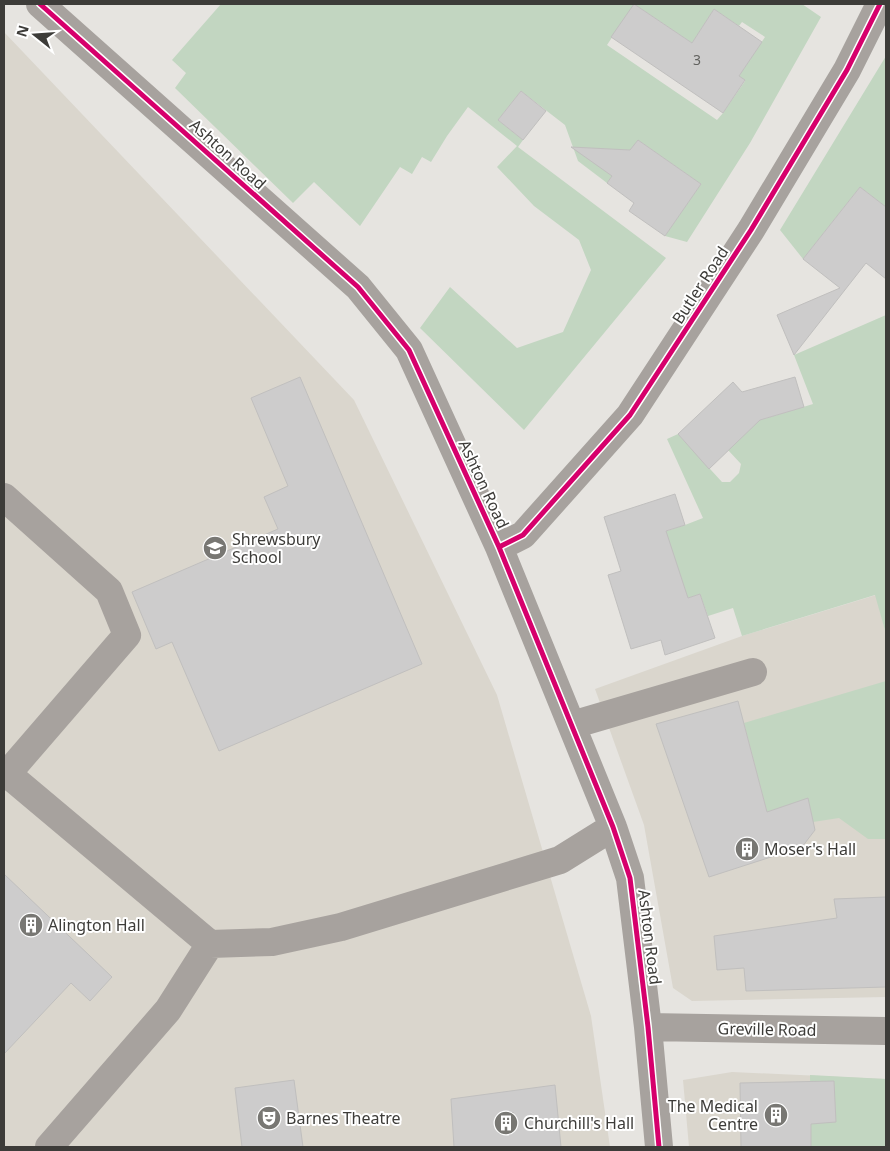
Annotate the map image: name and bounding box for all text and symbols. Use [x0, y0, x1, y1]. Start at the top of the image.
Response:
north arrow [10, 10, 60, 60]
text: N [11, 23, 33, 39]
house number: 3 [693, 50, 701, 69]
street label: Ashton Road [185, 114, 271, 194]
street label: Butler Road [667, 242, 733, 328]
street label: Ashton Road [454, 436, 514, 532]
place label: Shrewsbury School [232, 528, 321, 568]
school or university icon: Shrewsbury School [202, 535, 228, 561]
building icon: Moser's Hall [734, 836, 760, 862]
place label: Moser's Hall [764, 838, 856, 860]
street label: Ashton Road [633, 888, 667, 986]
building icon: Alington Hall [18, 912, 44, 938]
place label: Alington Hall [48, 914, 145, 936]
street label: Greville Road [717, 1017, 817, 1041]
place label: The Medical Centre [668, 1095, 758, 1135]
building icon: The Medical Centre [763, 1102, 789, 1128]
theatre icon: Barnes Theatre [256, 1105, 282, 1131]
place label: Barnes Theatre [286, 1107, 401, 1129]
building icon: Churchill's Hall [493, 1110, 519, 1136]
place label: Churchill's Hall [524, 1112, 634, 1134]

